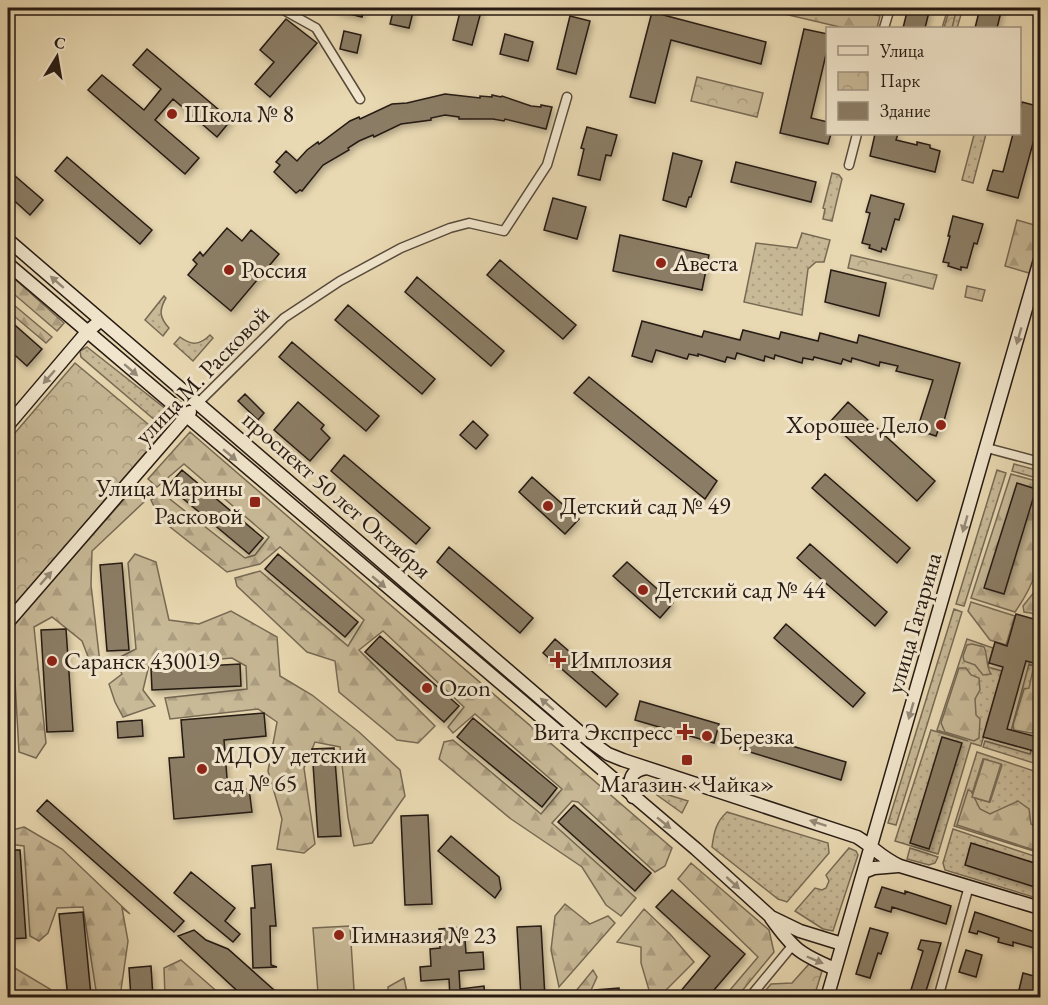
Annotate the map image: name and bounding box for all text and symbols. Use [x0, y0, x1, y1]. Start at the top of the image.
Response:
north arrow [27, 27, 87, 87]
legend [826, 27, 1021, 135]
text: С [52, 31, 67, 54]
text: Улица [879, 39, 925, 62]
text: Парк [880, 69, 920, 92]
place label: Школа № 8 [184, 98, 294, 129]
text: Здание [880, 99, 930, 122]
marker: Школа № 8 [165, 107, 179, 121]
place label: Авеста [672, 247, 739, 278]
place label: Россия [241, 254, 307, 285]
marker: Авеста [654, 256, 668, 270]
marker: Россия [222, 263, 236, 277]
one-way arrow [50, 276, 65, 289]
street label: улица М. Расковой [127, 298, 276, 451]
one-way arrow [1014, 327, 1023, 345]
one-way arrow [123, 364, 139, 377]
one-way arrow [43, 369, 56, 384]
street label: проспект 50 лет Октября [236, 404, 439, 585]
place label: Хорошее Дело [785, 409, 929, 440]
marker: Хорошее Дело [934, 418, 948, 432]
one-way arrow [222, 449, 238, 462]
place label: Улица Марины Расковой [95, 472, 243, 531]
place label: Детский сад № 49 [560, 490, 731, 521]
marker: Улица Марины Расковой [248, 495, 262, 509]
marker: Детский сад № 49 [541, 499, 555, 513]
one-way arrow [960, 515, 969, 533]
street label: улица Гагарина [879, 548, 949, 697]
one-way arrow [39, 570, 53, 585]
place label: Детский сад № 44 [655, 574, 826, 605]
one-way arrow [371, 575, 387, 588]
marker: Детский сад № 44 [636, 583, 650, 597]
place label: Имплозия [570, 644, 672, 675]
place label: Саранск 430019 [64, 645, 220, 676]
marker: Имплозия [551, 653, 565, 667]
marker: Саранск 430019 [45, 654, 59, 668]
place label: Ozon [439, 672, 491, 703]
marker: Ozon [420, 681, 434, 695]
one-way arrow [539, 697, 555, 710]
one-way arrow [906, 702, 915, 720]
place label: Вита Экспресс [533, 716, 673, 747]
place label: Березка [719, 720, 795, 751]
marker: Вита Экспресс [678, 725, 692, 739]
marker: Березка [700, 729, 714, 743]
place label: МДОУ детский сад № 65 [214, 739, 367, 798]
marker: Магазин «Чайка» [680, 753, 694, 767]
marker: МДОУ детский сад № 65 [195, 762, 209, 776]
place label: Магазин «Чайка» [600, 768, 774, 799]
one-way arrow [656, 816, 671, 829]
one-way arrow [809, 818, 827, 827]
one-way arrow [725, 876, 740, 889]
place label: Гимназия № 23 [351, 919, 497, 950]
marker: Гимназия № 23 [332, 928, 346, 942]
one-way arrow [807, 956, 824, 965]

